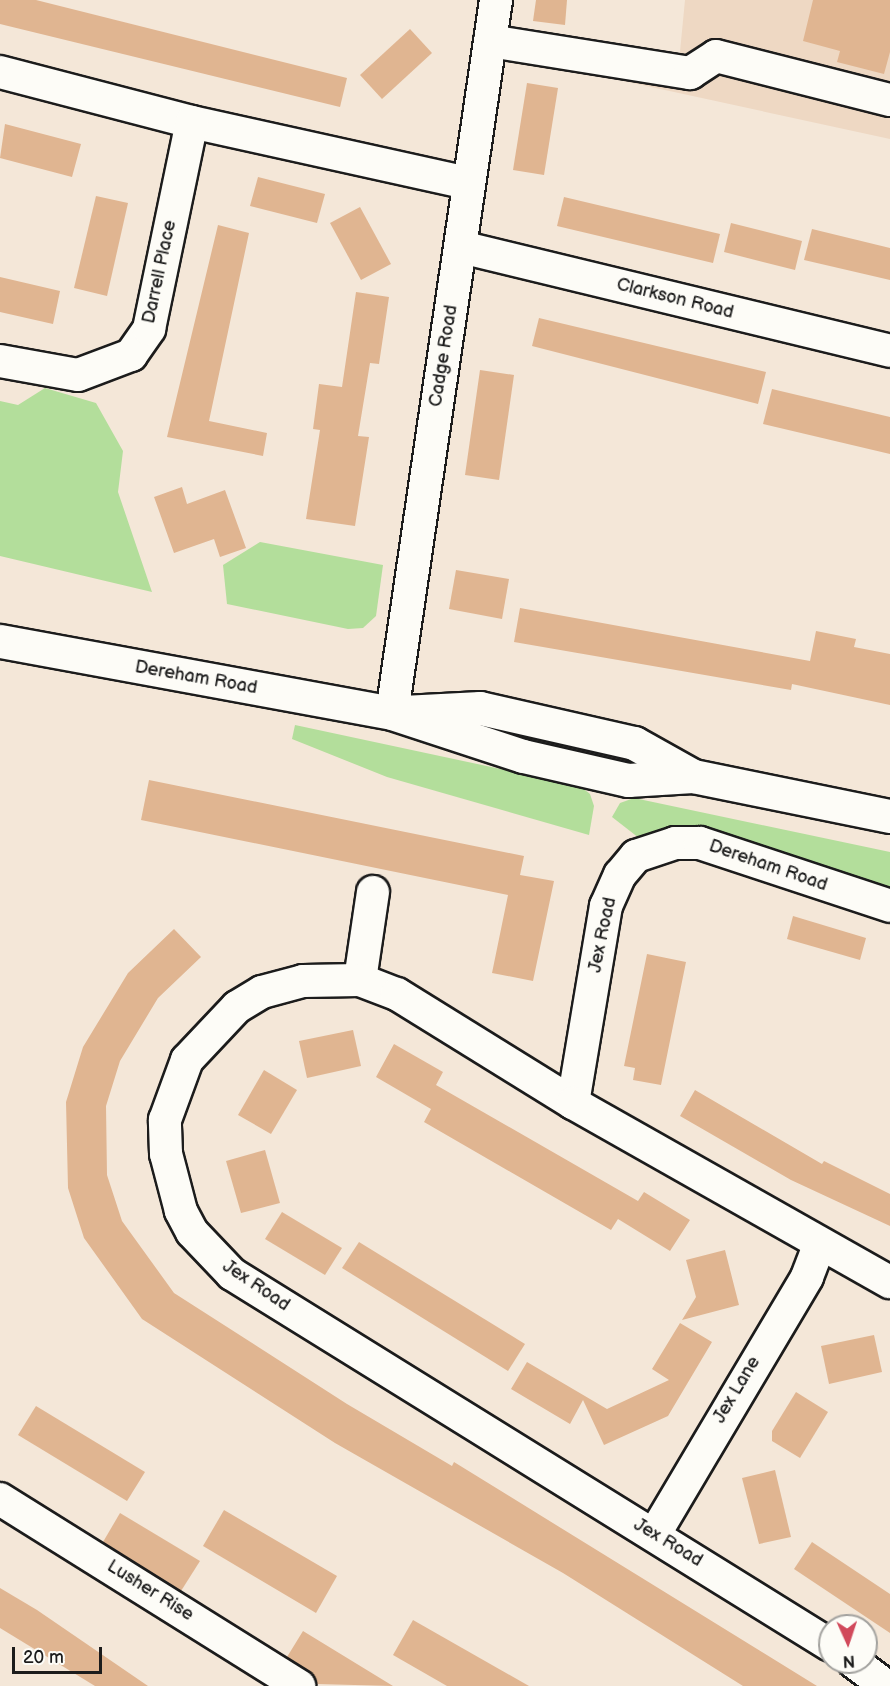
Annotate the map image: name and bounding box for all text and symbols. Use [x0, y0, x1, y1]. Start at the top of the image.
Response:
street label: Darrell Place [139, 218, 181, 326]
street label: Clarkson Road [614, 274, 736, 324]
street label: Cadge Road [425, 304, 463, 408]
street label: Dereham Road [133, 657, 259, 699]
street label: Dereham Road [706, 836, 830, 896]
street label: Jex Road [585, 895, 621, 975]
street label: Jex Road [218, 1256, 294, 1316]
street label: Jex Lane [709, 1353, 765, 1427]
street label: Jex Road [630, 1514, 706, 1572]
street label: Lusher Rise [103, 1556, 197, 1626]
north arrow [818, 1614, 878, 1674]
scale bar [15, 1635, 105, 1673]
text: 20 m [23, 1647, 64, 1668]
text: N [842, 1651, 855, 1670]

